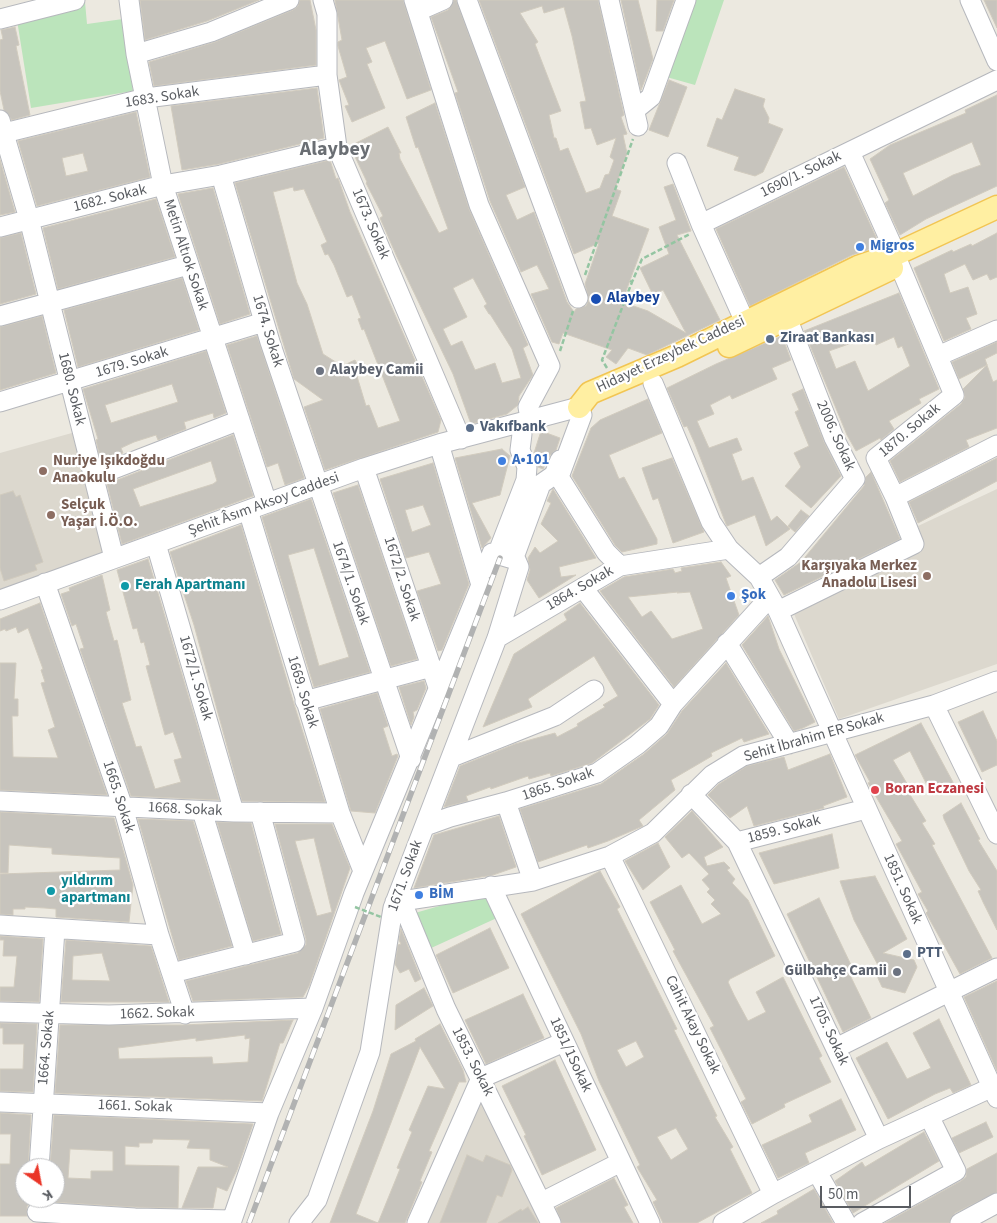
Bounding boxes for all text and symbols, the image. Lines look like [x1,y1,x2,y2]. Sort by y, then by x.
street label: 1683. Sokak [124,83,200,113]
district label: Alaybey [300,139,370,163]
street label: 1690/1. Sokak [758,148,844,202]
street label: 1682. Sokak [71,181,149,217]
street label: 1673. Sokak [347,186,393,262]
street label: Metin Altıok Sokak [159,197,211,313]
place label: Migros [870,238,914,256]
marker: Migros [854,241,866,253]
place label: Alaybey [607,290,660,308]
marker: Alaybey [589,292,603,306]
street label: 1674. Sokak [247,293,287,369]
street label: Hidayet Erzeybek Caddesi [594,313,748,397]
place label: Ziraat Bankası [780,330,874,348]
marker: Ziraat Bankası [764,333,776,345]
street label: 1679. Sokak [94,343,170,383]
street label: 1680. Sokak [53,350,89,428]
place label: Alaybey Camii [330,362,423,380]
marker: Alaybey Camii [314,365,326,377]
street label: 2006. Sokak [812,398,858,474]
street label: 1870. Sokak [876,400,944,462]
place label: Vakıfbank [480,419,546,437]
marker: Vakıfbank [464,422,476,434]
place label: A•101 [512,452,550,470]
place label: Nuriye Işıkdoğdu Anaokulu [53,453,165,488]
marker: A•101 [496,455,508,467]
marker: Nuriye Işıkdoğdu Anaokulu [37,465,49,477]
street label: Şehit Âsım Aksoy Caddesi [186,469,342,541]
place label: Selçuk Yaşar İ.Ö.O. [61,497,138,532]
marker: Selçuk Yaşar İ.Ö.O. [45,509,57,521]
street label: 1672/2. Sokak [379,535,423,623]
street label: 1674/1. Sokak [327,539,373,627]
place label: Karşıyaka Merkez Anadolu Lisesi [801,558,917,593]
street label: 1864. Sokak [543,562,617,616]
marker: Karşıyaka Merkez Anadolu Lisesi [921,570,933,582]
place label: Ferah Apartmanı [135,577,246,595]
marker: Ferah Apartmanı [119,580,131,592]
place label: Şok [741,587,766,605]
marker: Şok [725,590,737,602]
street label: 1672/1. Sokak [174,633,216,723]
street label: 1669. Sokak [282,654,322,730]
street label: Sehit İbrahim ER Sokak [742,709,886,767]
street label: 1665. Sokak [98,759,138,835]
street label: 1865. Sokak [520,764,596,806]
place label: Boran Eczanesi [885,781,984,799]
marker: Boran Eczanesi [869,784,881,796]
street label: 1668. Sokak [147,799,223,821]
street label: 1859. Sokak [745,812,823,848]
street label: 1671. Sokak [385,838,427,914]
street label: 1851. Sokak [879,851,925,927]
place label: yıldırım apartmanı [61,873,130,908]
marker: yıldırım apartmanı [45,885,57,897]
place label: BİM [429,886,454,904]
marker: BİM [413,889,425,901]
place label: PTT [917,945,942,963]
marker: PTT [901,948,913,960]
place label: Gülbahçe Camii [785,963,887,981]
marker: Gülbahçe Camii [891,966,903,978]
street label: Cahit Akay Sokak [660,973,724,1077]
street label: 1705. Sokak [804,993,852,1069]
street label: 1662. Sokak [119,1004,195,1024]
street label: 1664. Sokak [35,1010,59,1086]
street label: 1851/1Sokak [545,1015,595,1095]
street label: 1853. Sokak [447,1025,497,1099]
street label: 1661. Sokak [97,1097,173,1117]
north arrow [15,1158,65,1208]
scale bar [822,1176,913,1208]
text: K [39,1184,57,1205]
text: 50 m [828,1184,858,1205]

